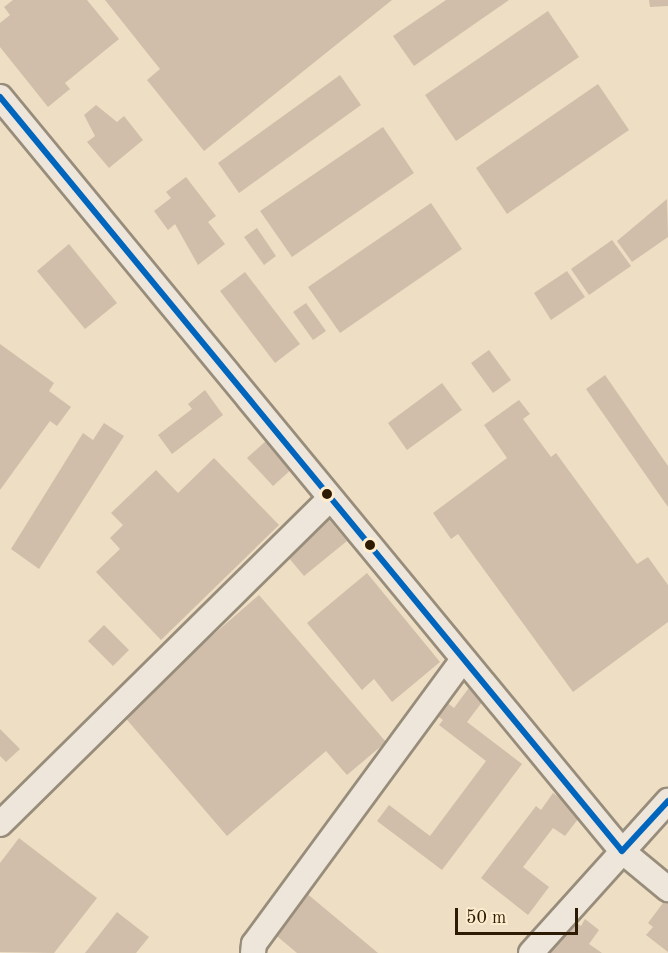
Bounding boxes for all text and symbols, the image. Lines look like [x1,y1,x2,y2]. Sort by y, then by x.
unlabelled marker [321,488,333,500]
unlabelled marker [364,539,376,551]
scale bar [458,896,581,934]
text: 50 m [466,909,506,927]

